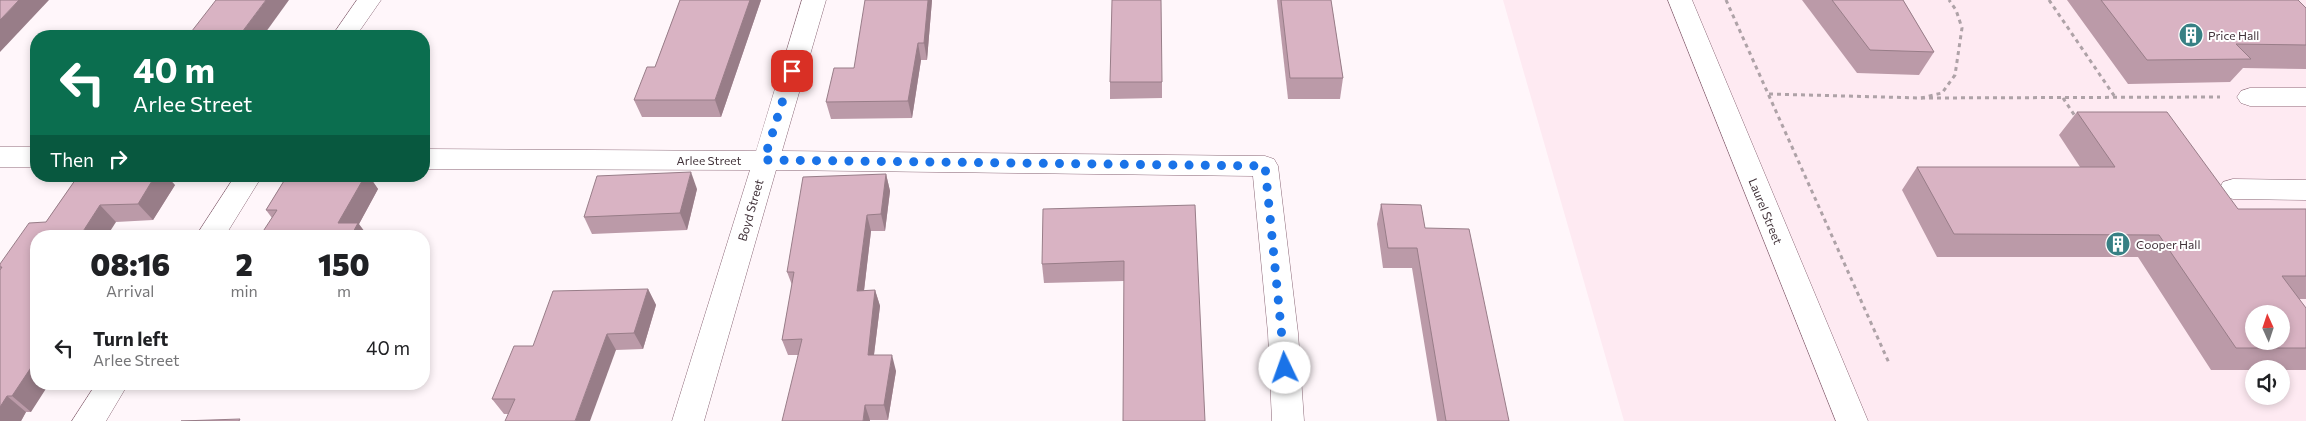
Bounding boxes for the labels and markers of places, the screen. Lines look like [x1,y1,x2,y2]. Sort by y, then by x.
building icon: Price Hall [2178,22,2204,48]
place label: Price Hall [2208,28,2259,42]
pin [771,50,813,92]
building icon: Cooper Hall [2105,231,2131,257]
place label: Cooper Hall [2136,237,2200,251]

